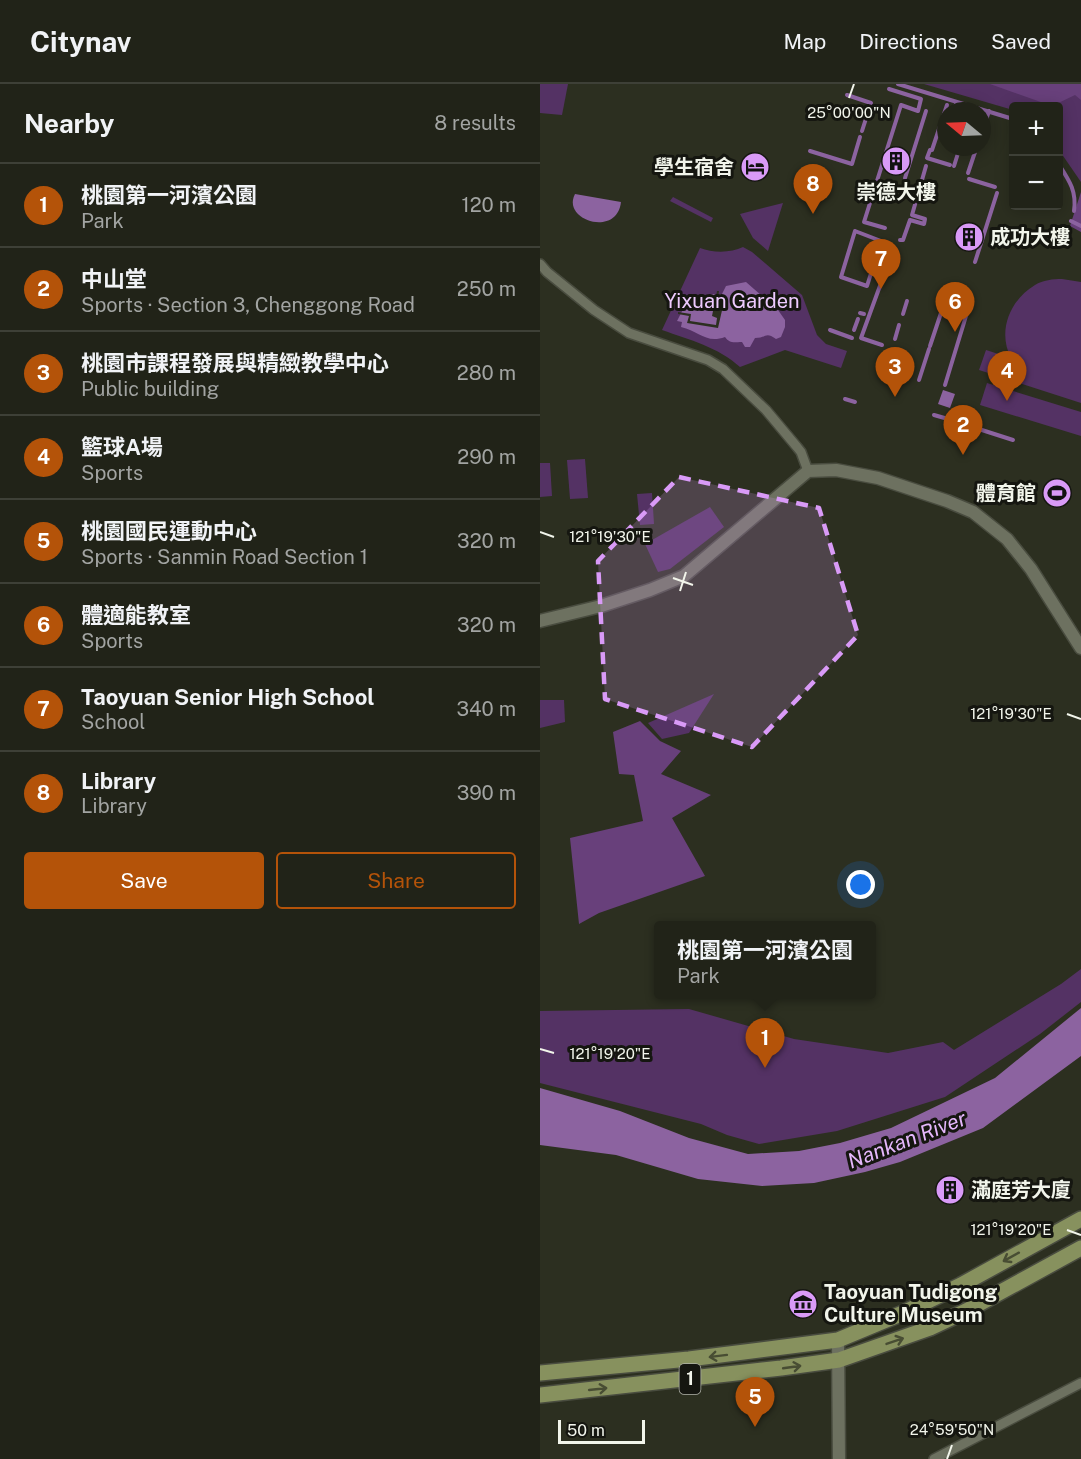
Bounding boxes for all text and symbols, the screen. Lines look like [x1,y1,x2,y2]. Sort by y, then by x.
text: Citynav [30,25,131,58]
text: Map [784,29,826,54]
text: Directions [859,29,958,54]
text: Saved [991,29,1051,54]
north arrow [937,102,991,156]
map controls [1009,102,1063,210]
button: + [1009,102,1063,156]
text: 25°00'00"N [807,104,891,121]
text: Nearby [24,108,114,139]
text: 8 results [434,111,516,135]
building icon: 崇德大樓 [880,145,912,177]
hotel icon: 學生宿舍 [739,151,771,183]
place label: 學生宿舍 [654,155,734,179]
button: − [1009,156,1063,210]
pin: 8 [794,164,832,214]
place label: 崇德大樓 [856,180,936,204]
text: 桃園第一河濱公園 [81,182,257,208]
text: 1 [39,193,48,217]
text: 120 m [462,193,516,217]
text: Park [81,209,124,233]
building icon: 成功大樓 [953,221,985,253]
place label: 成功大樓 [990,225,1070,249]
pin: 7 [862,240,900,289]
text: 中山堂 [81,266,147,292]
text: 2 [37,277,50,301]
text: 250 m [457,277,516,301]
pin: 6 [936,282,974,332]
park label: Yixuan Garden [664,289,800,313]
text: Sports · Section 3, Chenggong Road [81,293,415,317]
pin: 3 [876,348,914,397]
text: 桃園市課程發展與精緻教學中心 [81,350,389,376]
pin: 4 [988,352,1026,401]
text: 3 [37,361,50,385]
text: 280 m [457,361,516,385]
text: Public building [81,377,219,401]
pin: 2 [944,406,982,455]
text: 籃球A場 [81,434,163,460]
text: 4 [37,445,50,469]
text: 290 m [457,445,516,469]
text: Sports [81,461,143,485]
sports icon: 體育館 [1041,477,1073,509]
place label: 體育館 [976,481,1036,505]
text: 桃園國民運動中心 [81,518,257,544]
text: 121°19'30"E [569,528,651,545]
text: 5 [37,529,50,553]
text: 320 m [457,529,516,553]
text: Sports · Sanmin Road Section 1 [81,545,368,569]
text: 體適能教室 [81,602,191,628]
text: 6 [37,613,50,637]
text: 320 m [457,613,516,637]
text: Sports [81,629,143,653]
text: Taoyuan Senior High School [81,684,375,710]
text: 7 [37,697,50,721]
text: 340 m [456,697,516,721]
text: 121°19'30"E [970,705,1052,722]
text: School [81,710,145,734]
text: Library [81,768,156,794]
text: 8 [37,781,50,805]
text: 390 m [457,781,516,805]
text: Library [81,794,147,818]
button: Save [24,852,264,909]
button: Share [276,852,516,909]
your location [846,870,875,899]
popup [654,921,876,999]
text: 桃園第一河濱公園 [677,937,853,963]
text: Park [677,964,720,988]
pin: 1 [746,1018,784,1068]
text: 121°19'20"E [569,1045,651,1062]
water label: Nankan River [844,1105,971,1174]
building icon: 滿庭芳大廈 [934,1174,966,1206]
place label: 滿庭芳大廈 [971,1178,1071,1202]
text: 121°19'20"E [970,1221,1052,1238]
one-way arrow [1003,1251,1020,1263]
place label: Taoyuan Tudigong Culture Museum [824,1280,998,1327]
museum icon: Taoyuan Tudigong Culture Museum [787,1288,819,1320]
one-way arrow [885,1335,903,1346]
one-way arrow [708,1350,728,1361]
one-way arrow [782,1361,801,1372]
road number: 1 [680,1364,700,1394]
pin: 5 [736,1378,774,1427]
one-way arrow [588,1383,608,1394]
scale bar [558,1417,645,1444]
text: 50 m [567,1421,605,1440]
text: 24°59'50"N [910,1421,994,1438]

